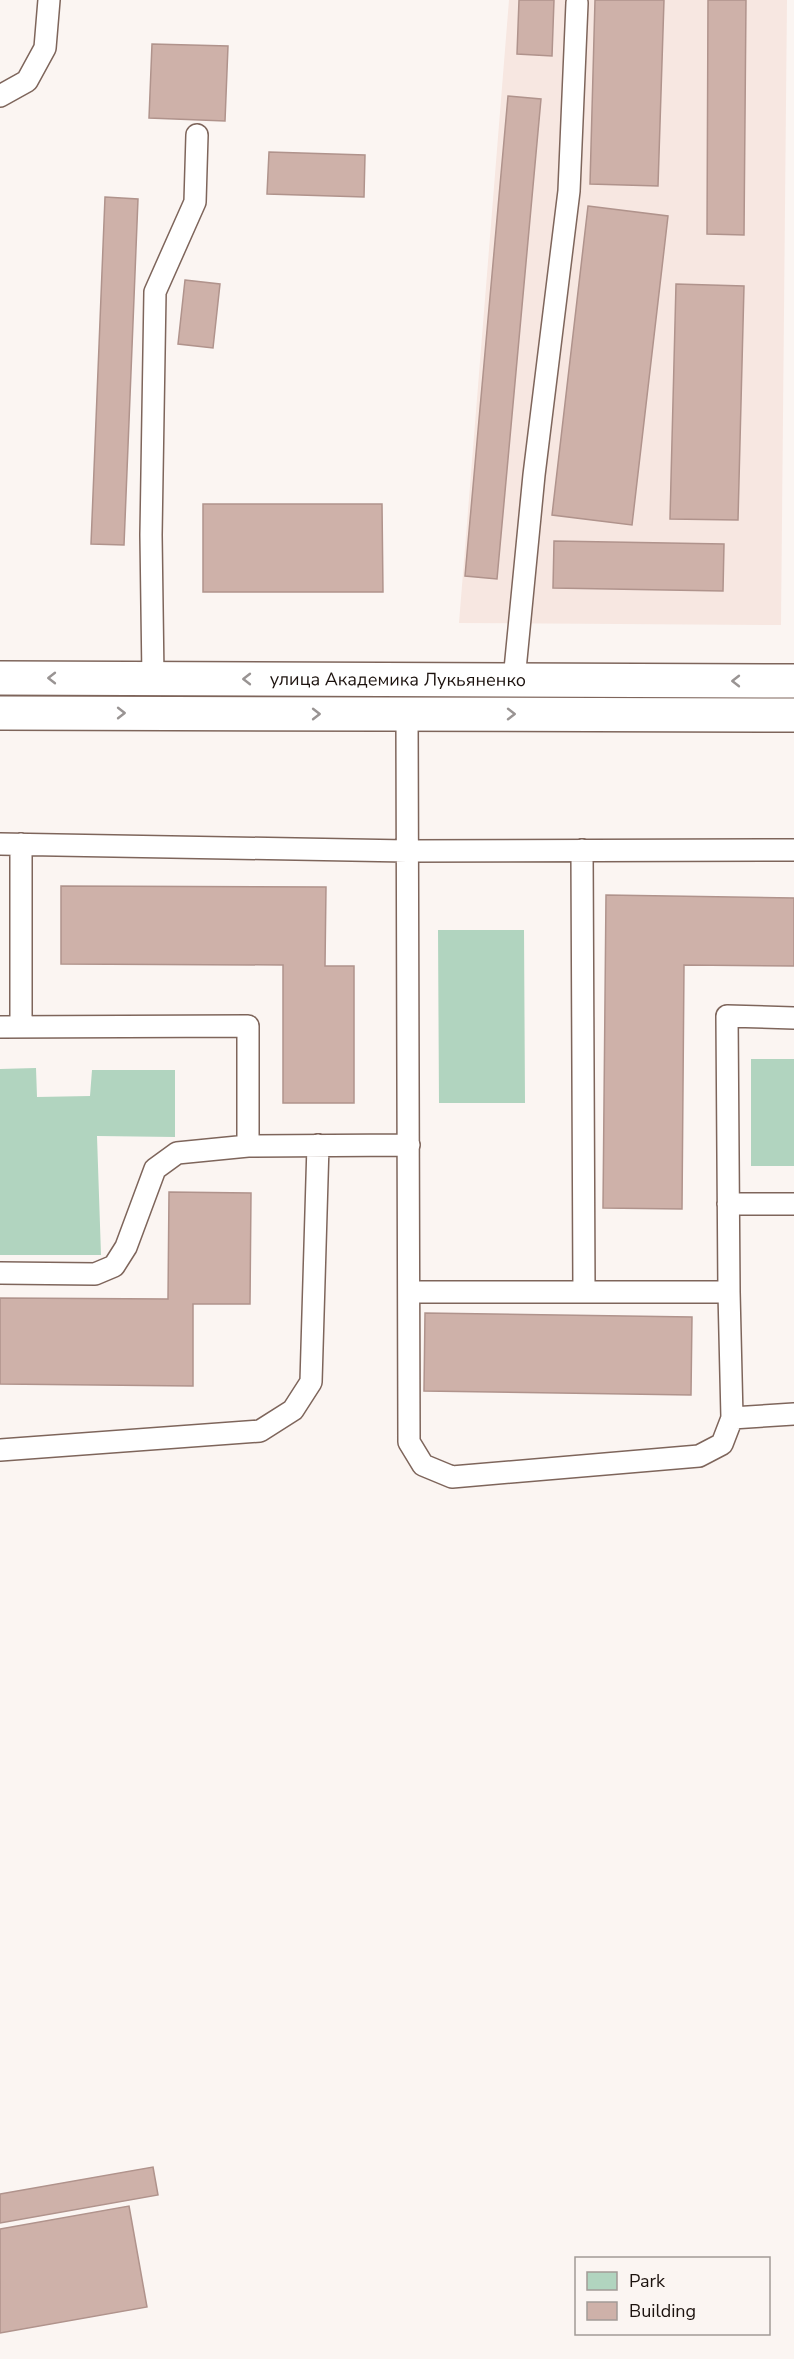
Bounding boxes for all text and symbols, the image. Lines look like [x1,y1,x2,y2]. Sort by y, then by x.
street label: улица Академика Лукьяненко [270,667,526,692]
one-way arrow [47,672,56,684]
one-way arrow [242,673,251,685]
one-way arrow [731,675,740,687]
one-way arrow [117,707,126,719]
one-way arrow [312,708,321,720]
one-way arrow [507,708,516,720]
legend [575,2257,770,2335]
text: Park [629,2269,666,2293]
text: Building [629,2299,696,2323]

